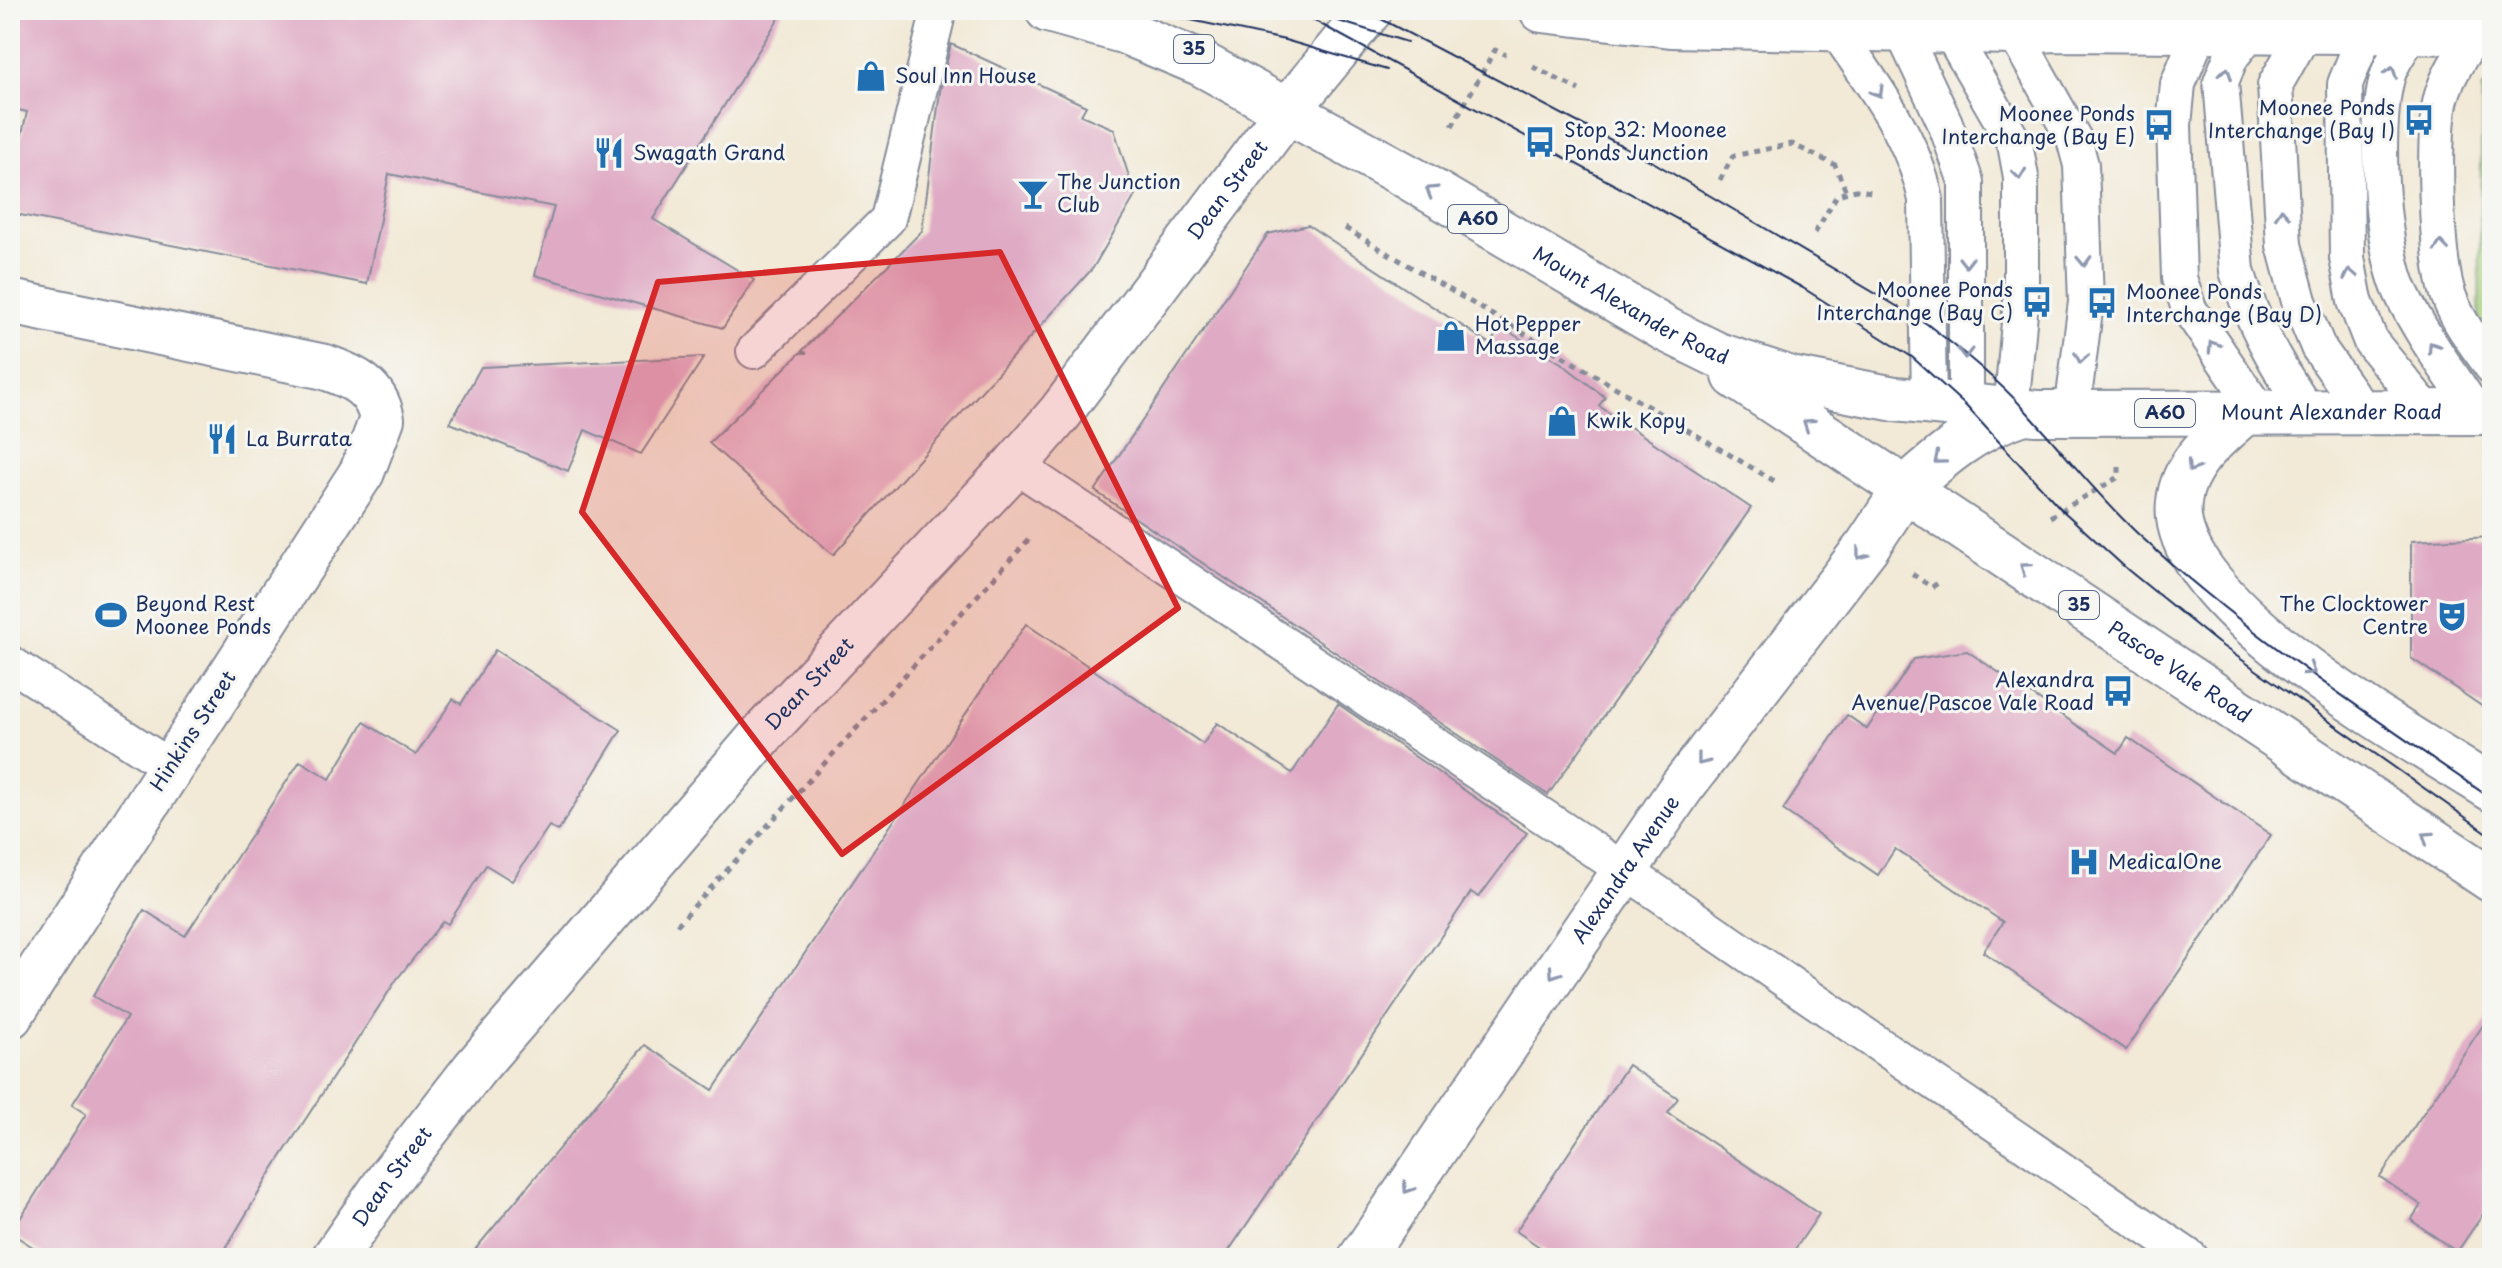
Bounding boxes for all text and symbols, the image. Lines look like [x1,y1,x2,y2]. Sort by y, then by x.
road number: 35 [1174,35,1214,63]
shop icon: Soul Inn House [854,59,888,93]
place label: Soul Inn House [895,60,1037,90]
one-way arrow [2216,66,2232,80]
one-way arrow [2382,66,2398,80]
one-way arrow [1868,83,1884,98]
place label: Moonee Ponds Interchange (Bay I) [2208,92,2395,145]
place label: Moonee Ponds Interchange (Bay E) [1942,98,2135,151]
bus stop icon: Moonee Ponds Interchange (Bay I) [2402,103,2436,137]
bus stop icon: Moonee Ponds Interchange (Bay E) [2142,108,2176,142]
place label: Stop 32: Moonee Ponds Junction [1564,114,1727,167]
bus stop icon: Stop 32: Moonee Ponds Junction [1523,125,1557,159]
street label: Dean Street [1179,133,1275,246]
restaurant icon: Swagath Grand [592,136,626,170]
place label: Swagath Grand [633,137,785,167]
place label: The Junction Club [1057,166,1181,219]
one-way arrow [2011,168,2028,181]
bar icon: The Junction Club [1016,177,1050,211]
one-way arrow [1425,185,1440,201]
road number: A60 [1448,205,1508,233]
one-way arrow [2274,207,2291,220]
street label: Mount Alexander Road [1528,238,1733,372]
one-way arrow [2432,239,2449,252]
one-way arrow [2076,255,2093,268]
one-way arrow [1957,256,1974,269]
one-way arrow [2342,268,2359,281]
place label: Moonee Ponds Interchange (Bay C) [1817,274,2013,327]
place label: Moonee Ponds Interchange (Bay D) [2126,276,2322,329]
bus stop icon: Moonee Ponds Interchange (Bay C) [2020,285,2054,319]
bus stop icon: Moonee Ponds Interchange (Bay D) [2085,286,2119,320]
place label: Hot Pepper Massage [1475,308,1581,361]
shop icon: Hot Pepper Massage [1434,319,1468,353]
one-way arrow [2207,340,2222,355]
one-way arrow [2428,341,2443,356]
one-way arrow [1956,347,1974,360]
one-way arrow [2073,351,2090,365]
street label: Mount Alexander Road [2221,396,2442,427]
road number: A60 [2135,399,2195,427]
shop icon: Kwik Kopy [1545,404,1579,438]
place label: Kwik Kopy [1586,405,1686,435]
one-way arrow [1803,419,1817,434]
restaurant icon: La Burrata [205,422,239,456]
place label: La Burrata [246,423,352,453]
one-way arrow [1933,450,1948,464]
one-way arrow [2187,458,2202,473]
one-way arrow [1857,545,1871,560]
one-way arrow [2020,563,2034,578]
place label: Beyond Rest Moonee Ponds [135,588,271,641]
place label: The Clocktower Centre [2279,588,2429,641]
road number: 35 [2059,591,2099,619]
sports icon: Beyond Rest Moonee Ponds [94,598,128,632]
theatre icon: The Clocktower Centre [2435,599,2469,633]
street label: Pascoe Vale Road [2103,613,2257,730]
street label: Dean Street [757,630,860,737]
one-way arrow [2301,660,2315,675]
street label: Hinkins Street [142,664,243,797]
place label: Alexandra Avenue/Pascoe Vale Road [1852,664,2094,717]
bus stop icon: Alexandra Avenue/Pascoe Vale Road [2101,674,2135,708]
one-way arrow [1698,751,1712,766]
street label: Alexandra Avenue [1564,789,1686,949]
one-way arrow [2421,832,2436,847]
hospital icon: MedicalOne [2067,845,2101,879]
place label: MedicalOne [2108,846,2222,876]
one-way arrow [1549,965,1564,979]
street label: Dean Street [344,1119,439,1232]
one-way arrow [1403,1180,1418,1194]

